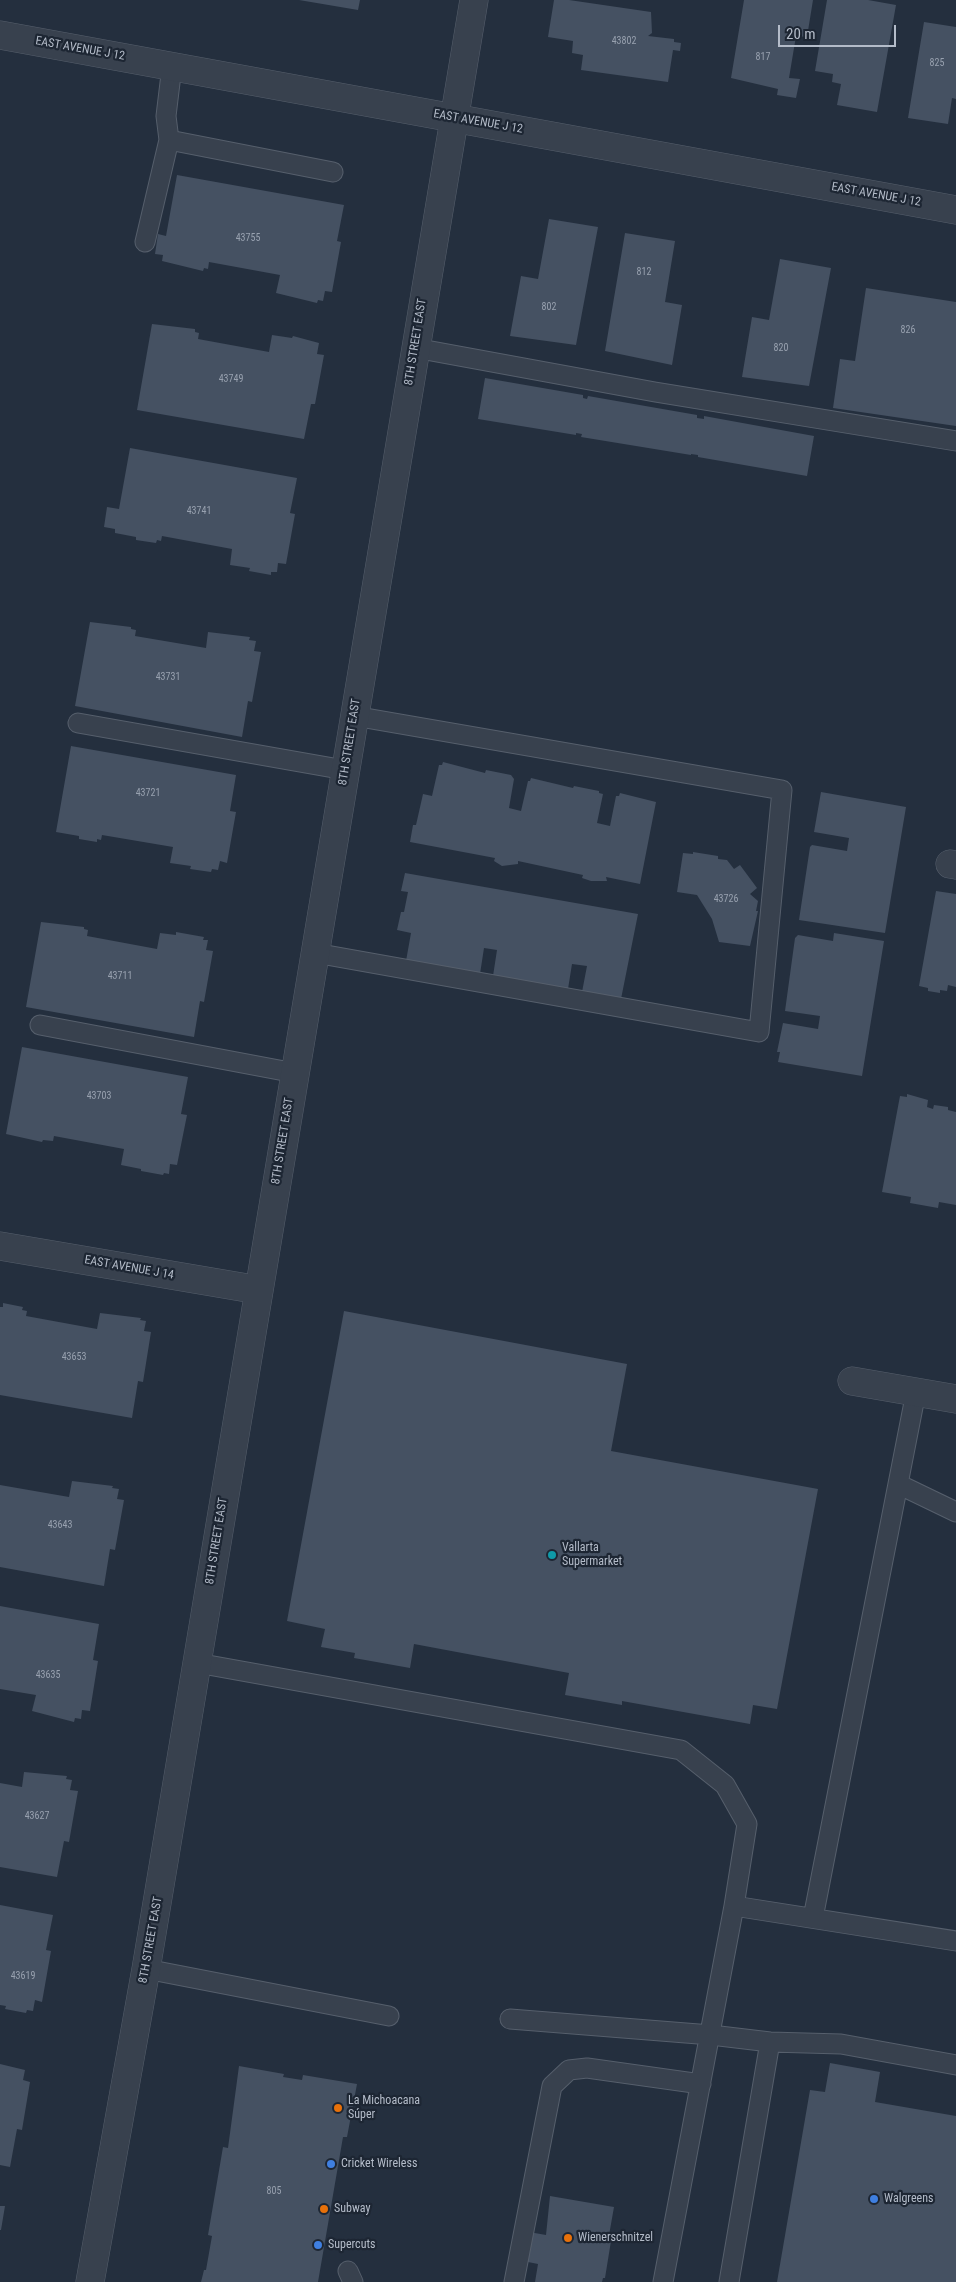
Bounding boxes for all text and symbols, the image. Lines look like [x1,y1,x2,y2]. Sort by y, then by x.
scale bar [781,15,898,47]
text: 20 m [786,25,816,43]
street label: EAST AVENUE J 12 [34,34,126,64]
house number: 43802 [612,35,636,47]
house number: 817 [756,51,770,63]
house number: 825 [930,57,944,69]
street label: EAST AVENUE J 12 [432,107,524,137]
street label: EAST AVENUE J 12 [830,180,922,210]
house number: 43755 [236,232,260,244]
house number: 812 [637,266,651,278]
street label: 8TH STREET EAST [402,298,430,386]
house number: 802 [542,301,556,313]
house number: 826 [901,324,915,336]
house number: 820 [774,342,788,354]
house number: 43749 [219,373,243,385]
house number: 43741 [187,505,211,517]
house number: 43731 [156,671,180,683]
street label: 8TH STREET EAST [336,698,364,786]
house number: 43721 [136,787,160,799]
house number: 43726 [714,893,738,905]
house number: 43711 [108,970,132,982]
house number: 43703 [87,1090,111,1102]
street label: 8TH STREET EAST [269,1097,297,1185]
street label: EAST AVENUE J 14 [83,1253,175,1283]
house number: 43653 [62,1351,86,1363]
street label: 8TH STREET EAST [203,1497,231,1585]
house number: 43643 [48,1519,72,1531]
place label: Vallarta Supermarket [562,1541,622,1569]
marker: Vallarta Supermarket [546,1549,558,1561]
house number: 43635 [36,1669,60,1681]
house number: 43627 [25,1810,49,1822]
street label: 8TH STREET EAST [136,1896,166,1984]
house number: 43619 [11,1970,35,1982]
place label: La Michoacana Súper [348,2094,420,2122]
marker: La Michoacana Súper [332,2102,344,2114]
place label: Cricket Wireless [341,2157,417,2171]
marker: Cricket Wireless [325,2158,337,2170]
house number: 805 [267,2185,281,2197]
place label: Walgreens [884,2192,933,2206]
marker: Walgreens [868,2193,880,2205]
place label: Subway [334,2202,370,2216]
marker: Subway [318,2203,330,2215]
place label: Wienerschnitzel [578,2231,653,2245]
marker: Wienerschnitzel [562,2232,574,2244]
place label: Supercuts [328,2238,375,2252]
marker: Supercuts [312,2239,324,2251]

